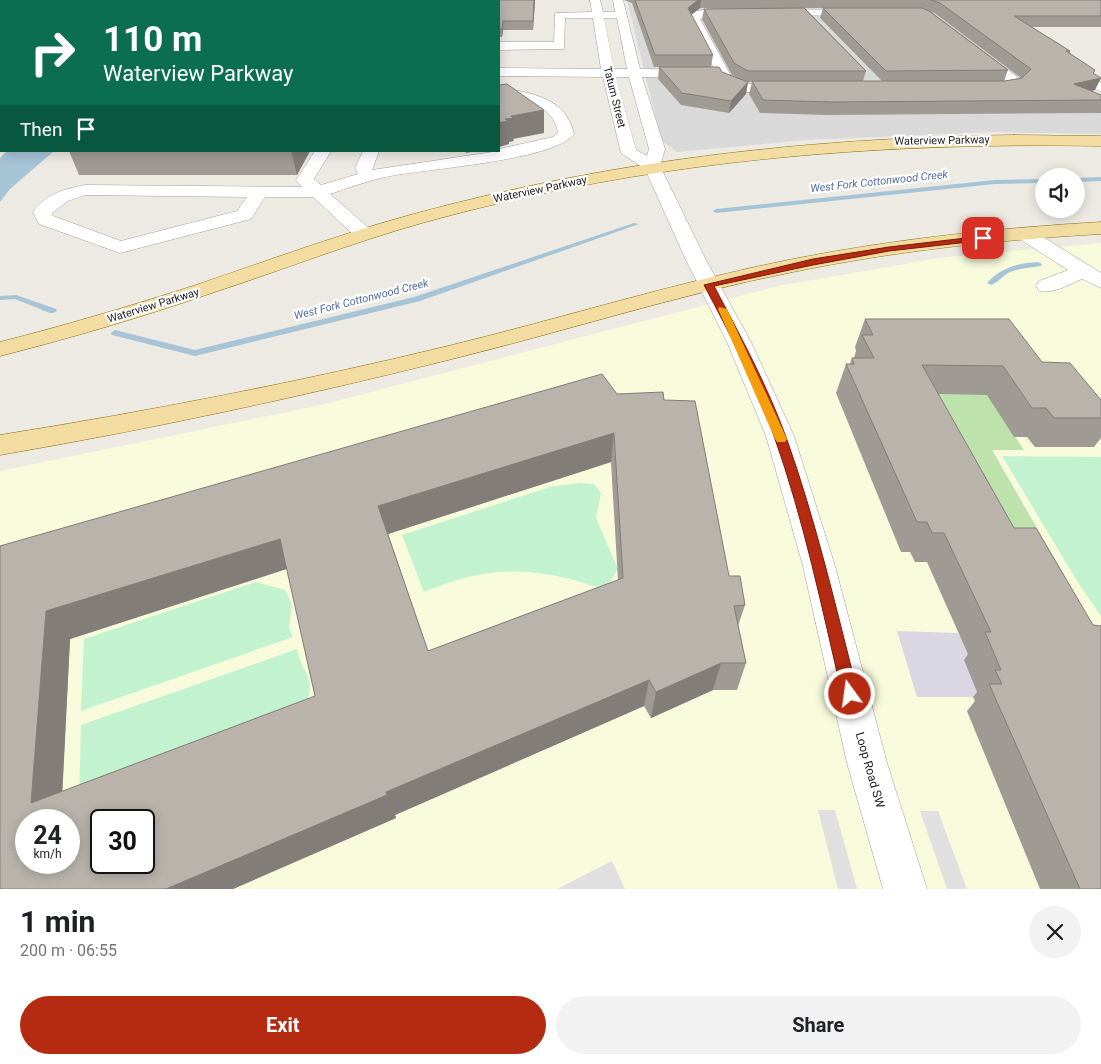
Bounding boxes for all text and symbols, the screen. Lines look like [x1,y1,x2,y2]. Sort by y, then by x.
text: 110 m [103,19,202,60]
icon: right [20,20,85,85]
text: Waterview Parkway [103,61,293,86]
street label: Tatum Street [601,65,629,130]
icon: arrive [72,115,100,143]
text: Then [20,118,62,141]
street label: Waterview Parkway [894,133,991,148]
water label: West Fork Cottonwood Creek [810,168,949,195]
map controls [1035,168,1085,218]
button: sound [1035,168,1085,218]
street label: Waterview Parkway [492,173,589,206]
pin [962,217,1004,259]
icon: arrive [969,224,997,252]
water label: West Fork Cottonwood Creek [292,276,430,323]
street label: Waterview Parkway [106,285,201,326]
position arrow [823,667,875,719]
street label: Loop Road SW [852,731,888,810]
speed limit sign: 30 [90,809,155,874]
text: 24 [33,821,62,850]
text: km/h [33,847,62,861]
text: 1 min [20,904,95,939]
button: close [1029,906,1081,958]
text: 200 m · 06:55 [20,941,117,960]
button: Exit [20,996,546,1054]
button: Share [556,996,1081,1054]

